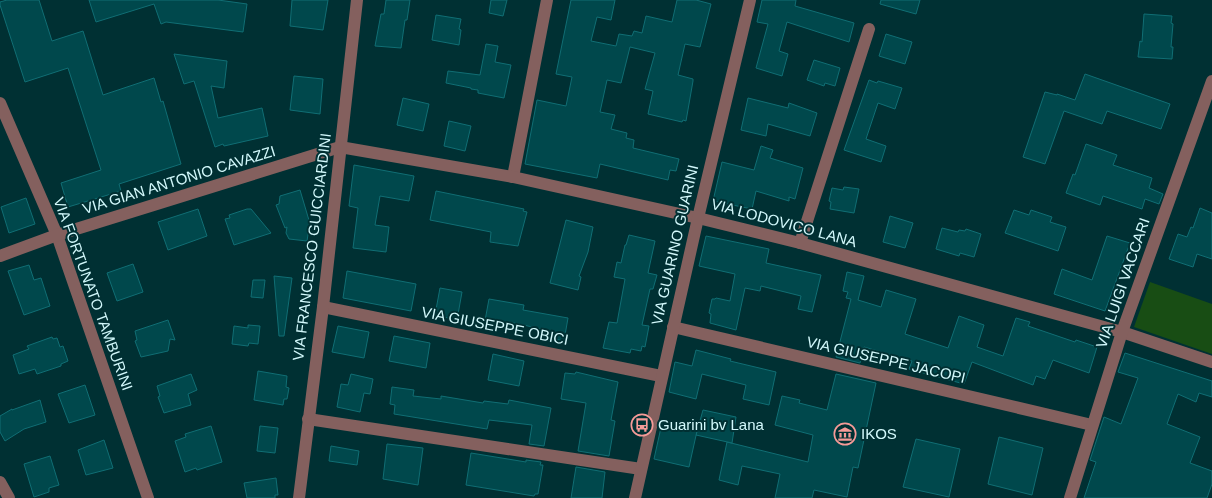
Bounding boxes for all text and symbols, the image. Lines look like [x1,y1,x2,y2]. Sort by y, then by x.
street label: VIA FRANCESCO GUICCIARDINI [289,132,334,362]
street label: VIA GIAN ANTONIO CAVAZZI [80,142,277,217]
street label: VIA GUARINO GUARINI [648,163,701,327]
street label: VIA FORTUNATO TAMBURINI [51,195,136,393]
street label: VIA LODOVICO LANA [709,195,859,250]
street label: VIA LUIGI VACCARI [1092,216,1153,350]
street label: VIA GIUSEPPE OBICI [420,303,570,348]
street label: VIA GIUSEPPE JACOPI [805,333,967,386]
bus stop icon: Guarini bv Lana [630,413,654,437]
place label: Guarini bv Lana [658,416,765,433]
museum icon: IKOS [833,422,857,446]
place label: IKOS [861,425,897,442]

